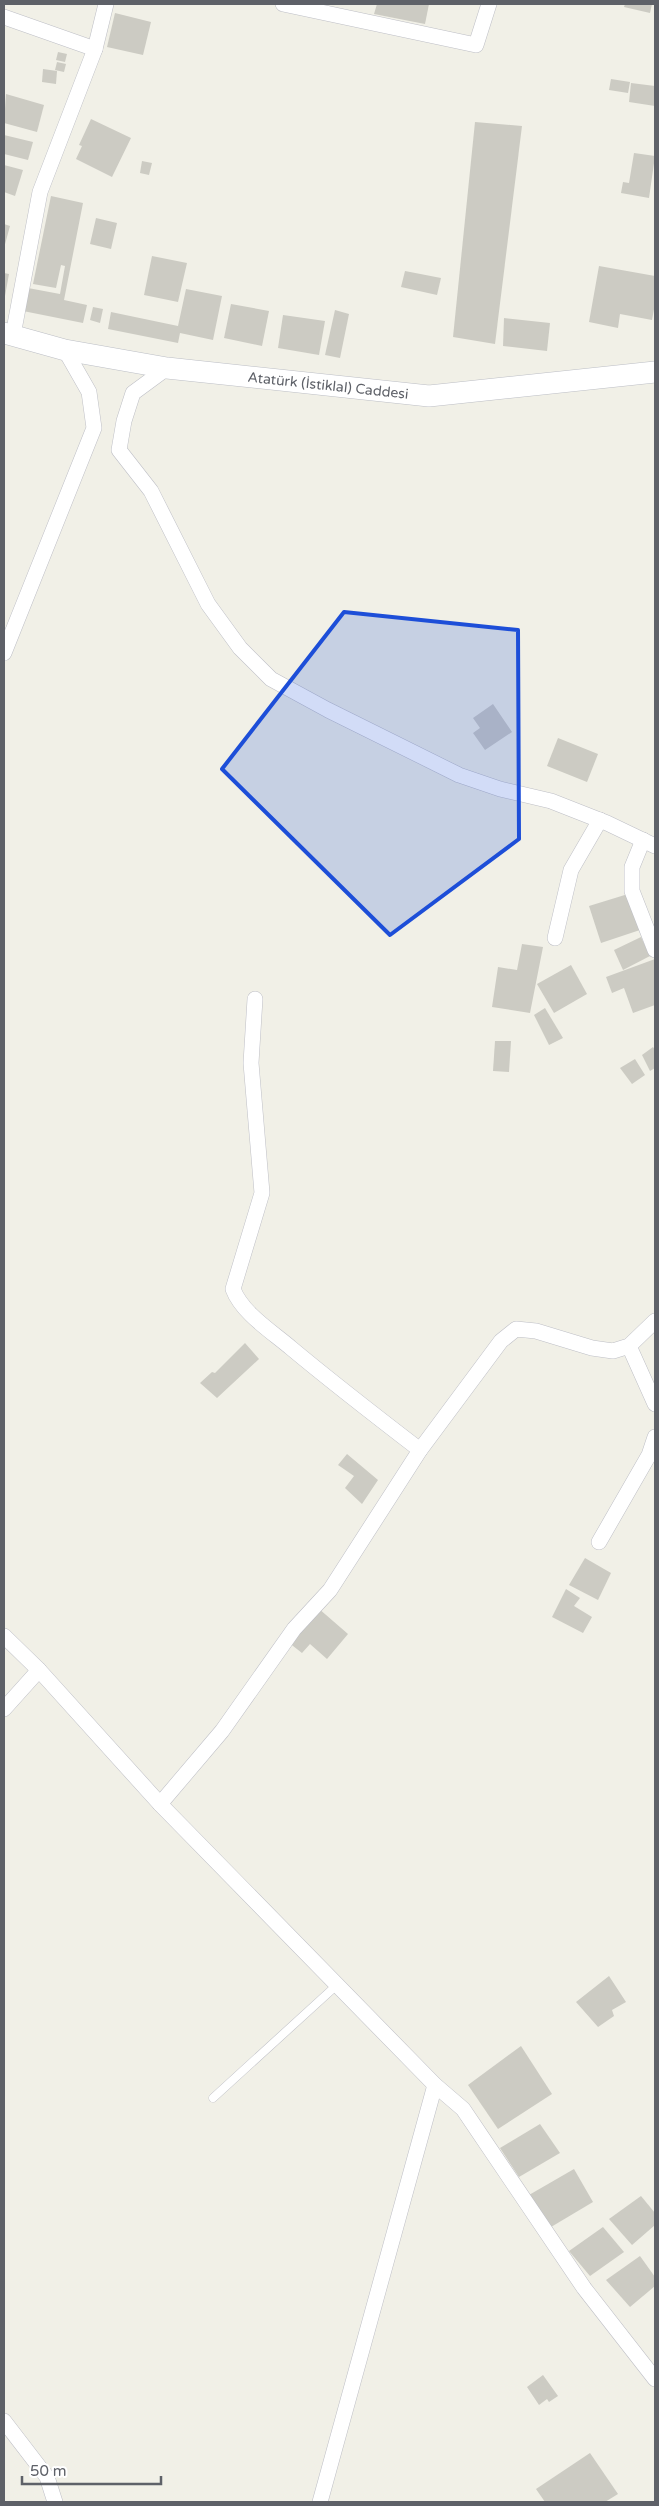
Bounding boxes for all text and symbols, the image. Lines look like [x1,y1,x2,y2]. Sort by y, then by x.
street label: Atatürk (İstiklal) Caddesi [247,368,409,402]
scale bar [22,2454,161,2486]
text: 50 m [30,2462,67,2480]

